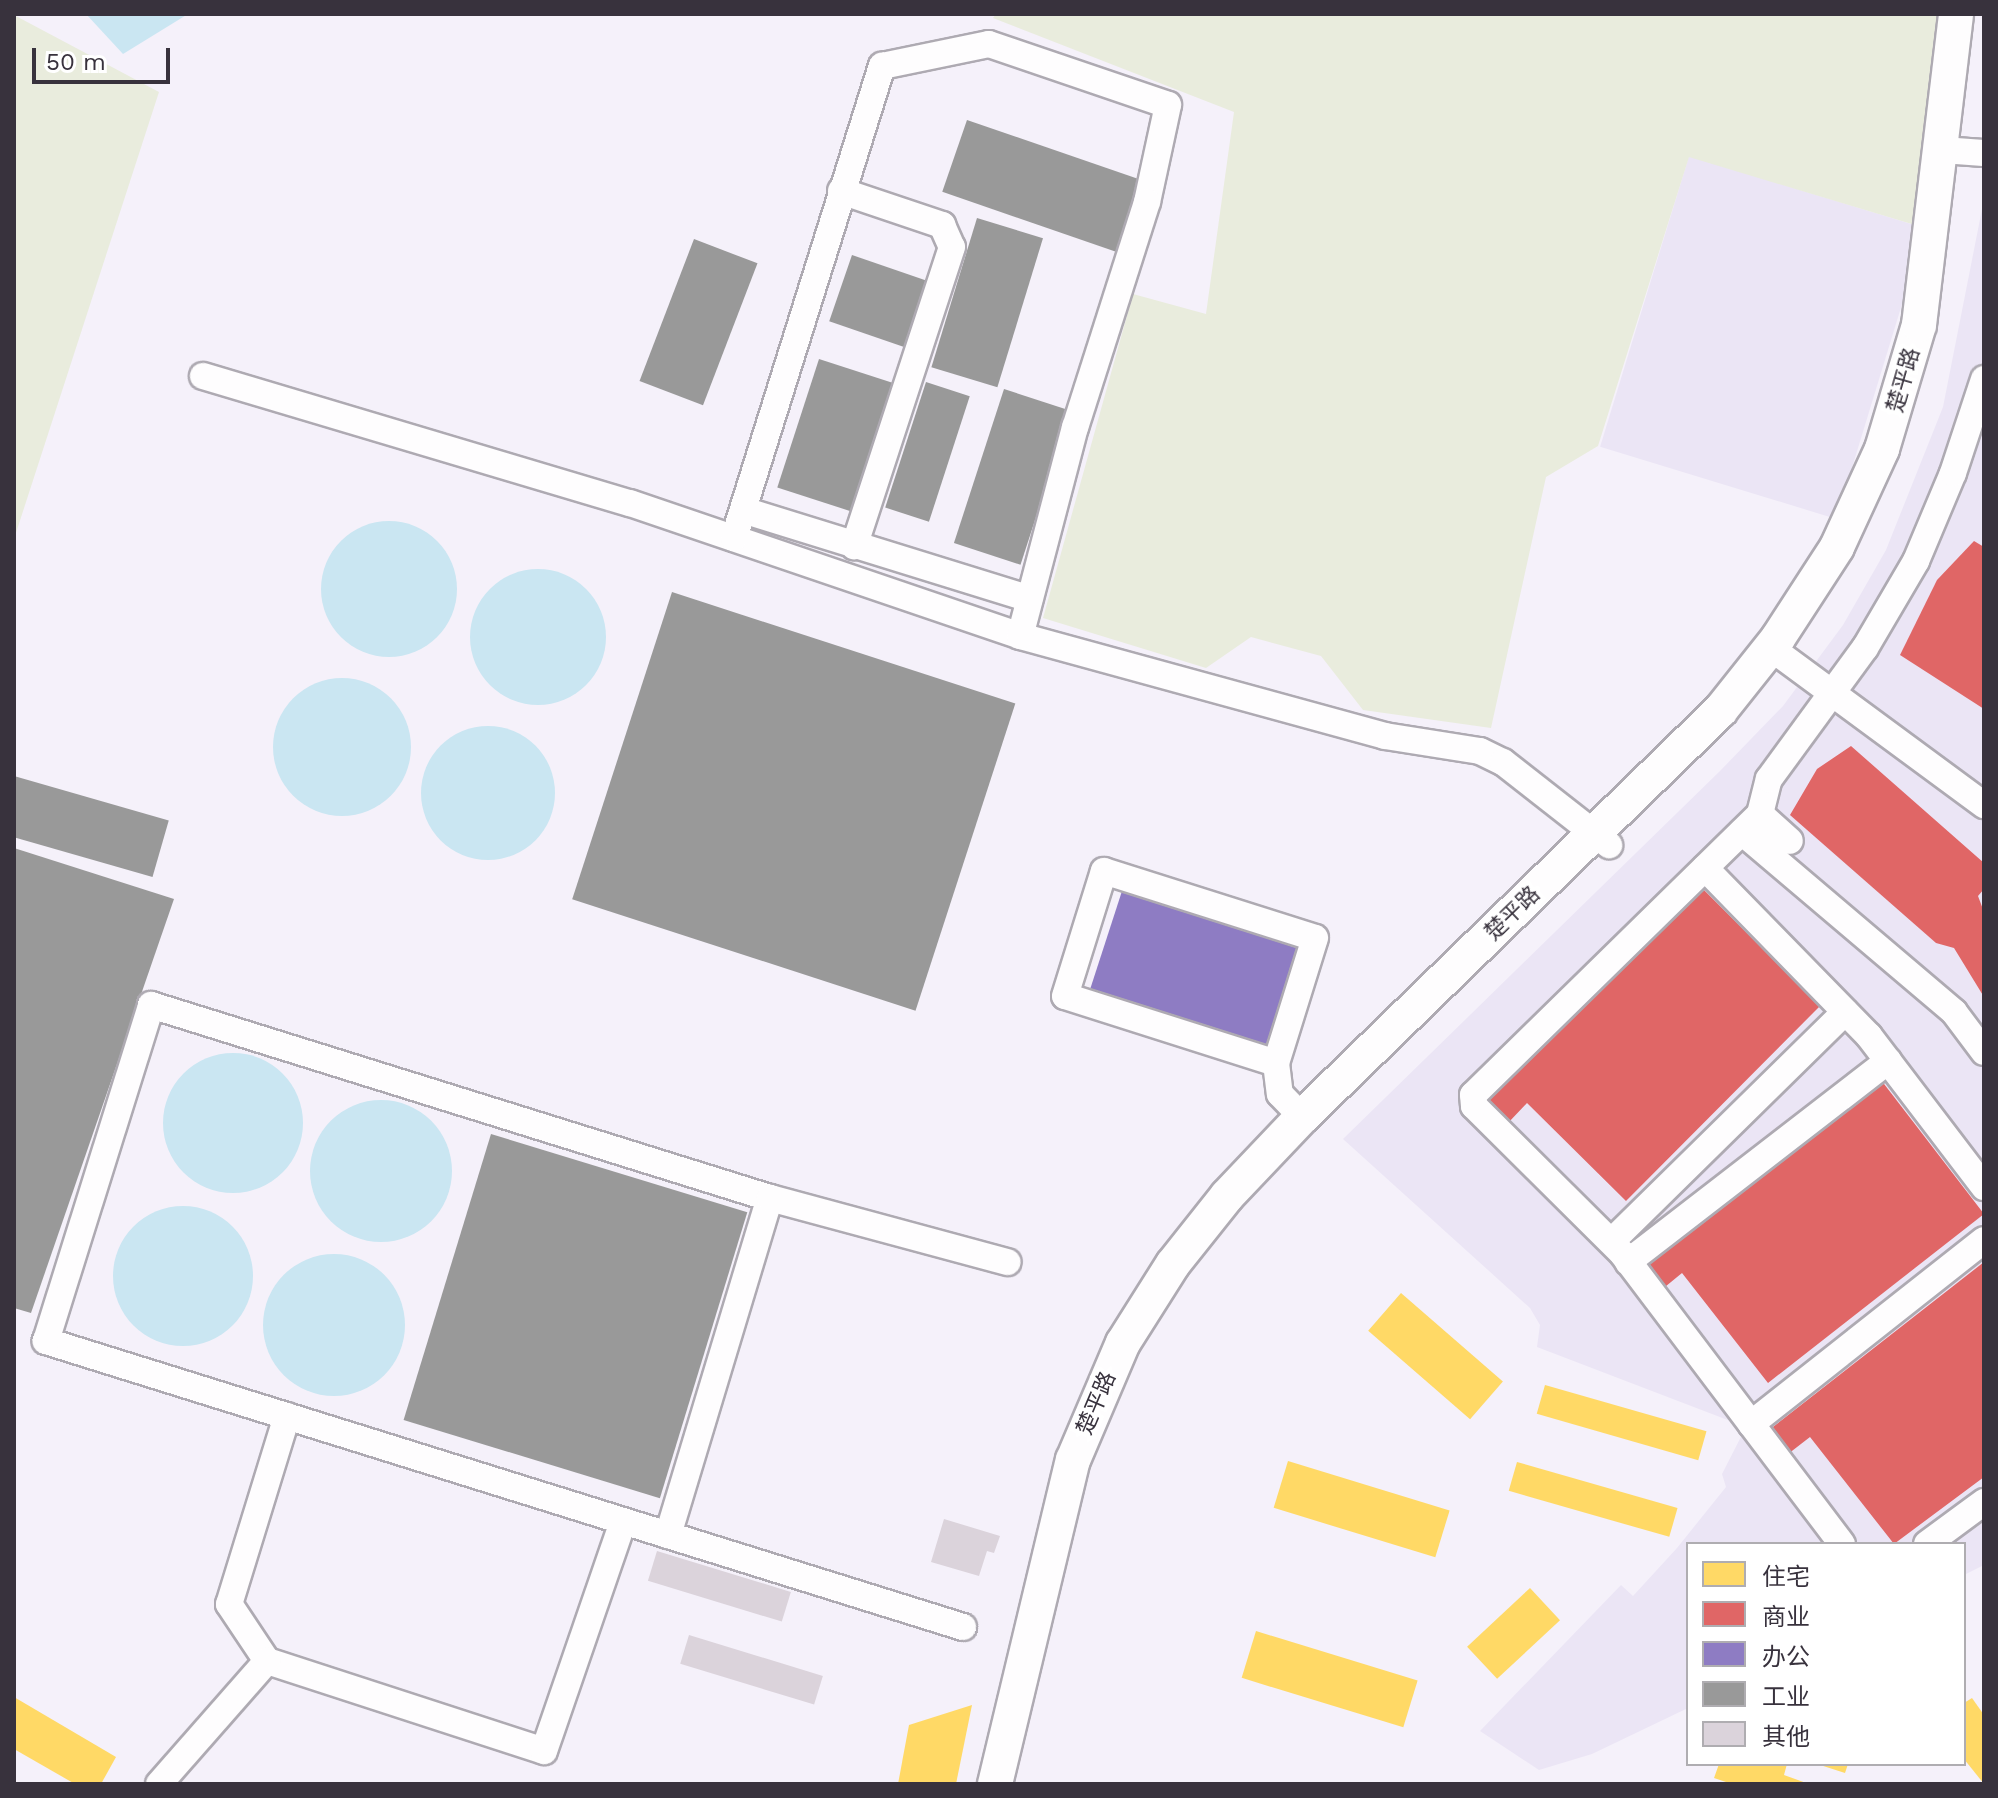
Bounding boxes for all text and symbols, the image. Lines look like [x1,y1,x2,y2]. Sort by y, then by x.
scale bar [36,32,174,82]
text: 50 m [46,48,106,76]
street label: 楚平路 [1881,345,1925,415]
street label: 楚平路 [1479,881,1545,945]
street label: 楚平路 [1071,1367,1121,1439]
legend [1686,1542,1966,1766]
text: 住宅 [1762,1563,1810,1591]
text: 商业 [1762,1603,1810,1631]
text: 办公 [1762,1643,1810,1671]
text: 工业 [1762,1683,1810,1711]
text: 其他 [1762,1723,1810,1751]

